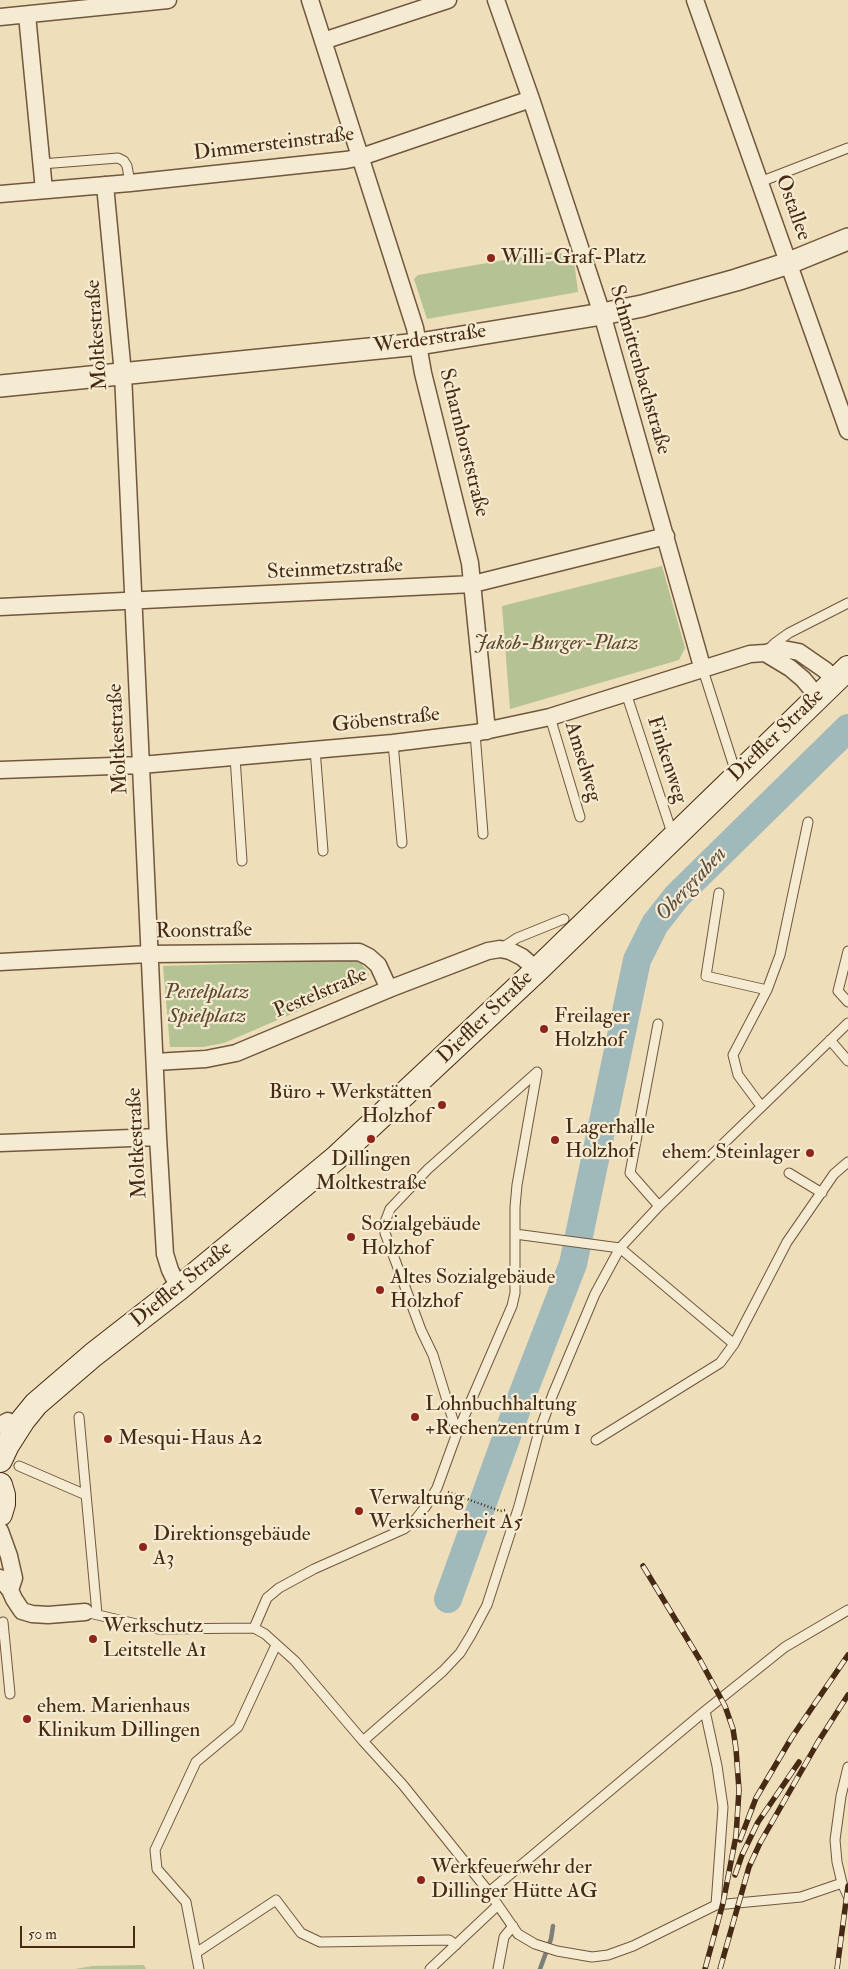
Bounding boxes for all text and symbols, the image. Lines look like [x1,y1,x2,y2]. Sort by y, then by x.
street label: Dimmersteinstraße [192,123,356,167]
street label: Ostallee [769,172,815,244]
place label: Willi-Graf-Platz [501,245,646,271]
marker: Willi-Graf-Platz [485,252,497,264]
street label: Moltkestraße [82,279,114,391]
street label: Schmittenbachstraße [603,282,675,458]
street label: Werderstraße [372,320,488,360]
street label: Scharnhorststraße [432,366,494,520]
street label: Steinmetzstraße [266,554,404,586]
park label: Jakob-Burger-Platz [474,631,638,657]
street label: Moltkestraße [104,683,134,795]
street label: Dieffler Straße [724,684,830,788]
street label: Göbenstraße [331,703,441,739]
street label: Finkenweg [640,713,692,807]
street label: Amselweg [558,719,606,805]
water label: Obergraben [651,842,733,928]
street label: Roonstraße [156,919,252,945]
street label: Pestelstraße [270,963,372,1025]
street label: Dieffler Straße [433,966,539,1070]
park label: Pestelplatz Spielplatz [165,980,249,1030]
place label: Freilager Holzhof [554,1004,630,1054]
marker: Freilager Holzhof [538,1023,550,1035]
place label: Büro + Werkstätten Holzhof [269,1080,432,1130]
street label: Moltkestraße [123,1087,153,1199]
marker: Büro + Werkstätten Holzhof [436,1099,448,1111]
place label: Lagerhalle Holzhof [565,1115,655,1165]
marker: Dillingen Moltkestraße [365,1133,377,1145]
marker: Lagerhalle Holzhof [549,1134,561,1146]
place label: ehem. Steinlager [662,1140,800,1166]
place label: Dillingen Moltkestraße [315,1147,427,1197]
marker: ehem. Steinlager [804,1147,816,1159]
place label: Sozialgebäude Holzhof [361,1212,481,1262]
marker: Sozialgebäude Holzhof [345,1231,357,1243]
street label: Dieffler Straße [126,1236,238,1334]
place label: Altes Sozialgebäude Holzhof [390,1265,555,1315]
marker: Altes Sozialgebäude Holzhof [374,1284,386,1296]
place label: Lohnbuchhaltung +Rechenzentrum 1 [425,1392,581,1442]
marker: Lohnbuchhaltung +Rechenzentrum 1 [409,1411,421,1423]
place label: Mesqui-Haus A2 [118,1426,263,1452]
marker: Mesqui-Haus A2 [102,1433,114,1445]
place label: Verwaltung Werksicherheit A5 [369,1486,523,1536]
marker: Verwaltung Werksicherheit A5 [353,1505,365,1517]
place label: Direktionsgebäude A3 [153,1522,311,1572]
marker: Direktionsgebäude A3 [137,1541,149,1553]
place label: Werkschutz Leitstelle A1 [103,1614,207,1664]
marker: Werkschutz Leitstelle A1 [87,1633,99,1645]
place label: ehem. Marienhaus Klinikum Dillingen [37,1694,200,1744]
marker: ehem. Marienhaus Klinikum Dillingen [21,1713,33,1725]
place label: Werkfeuerwehr der Dillinger Hütte AG [431,1855,598,1905]
marker: Werkfeuerwehr der Dillinger Hütte AG [415,1874,427,1886]
scale bar [22,1916,138,1948]
text: 50 m [28,1925,57,1944]

